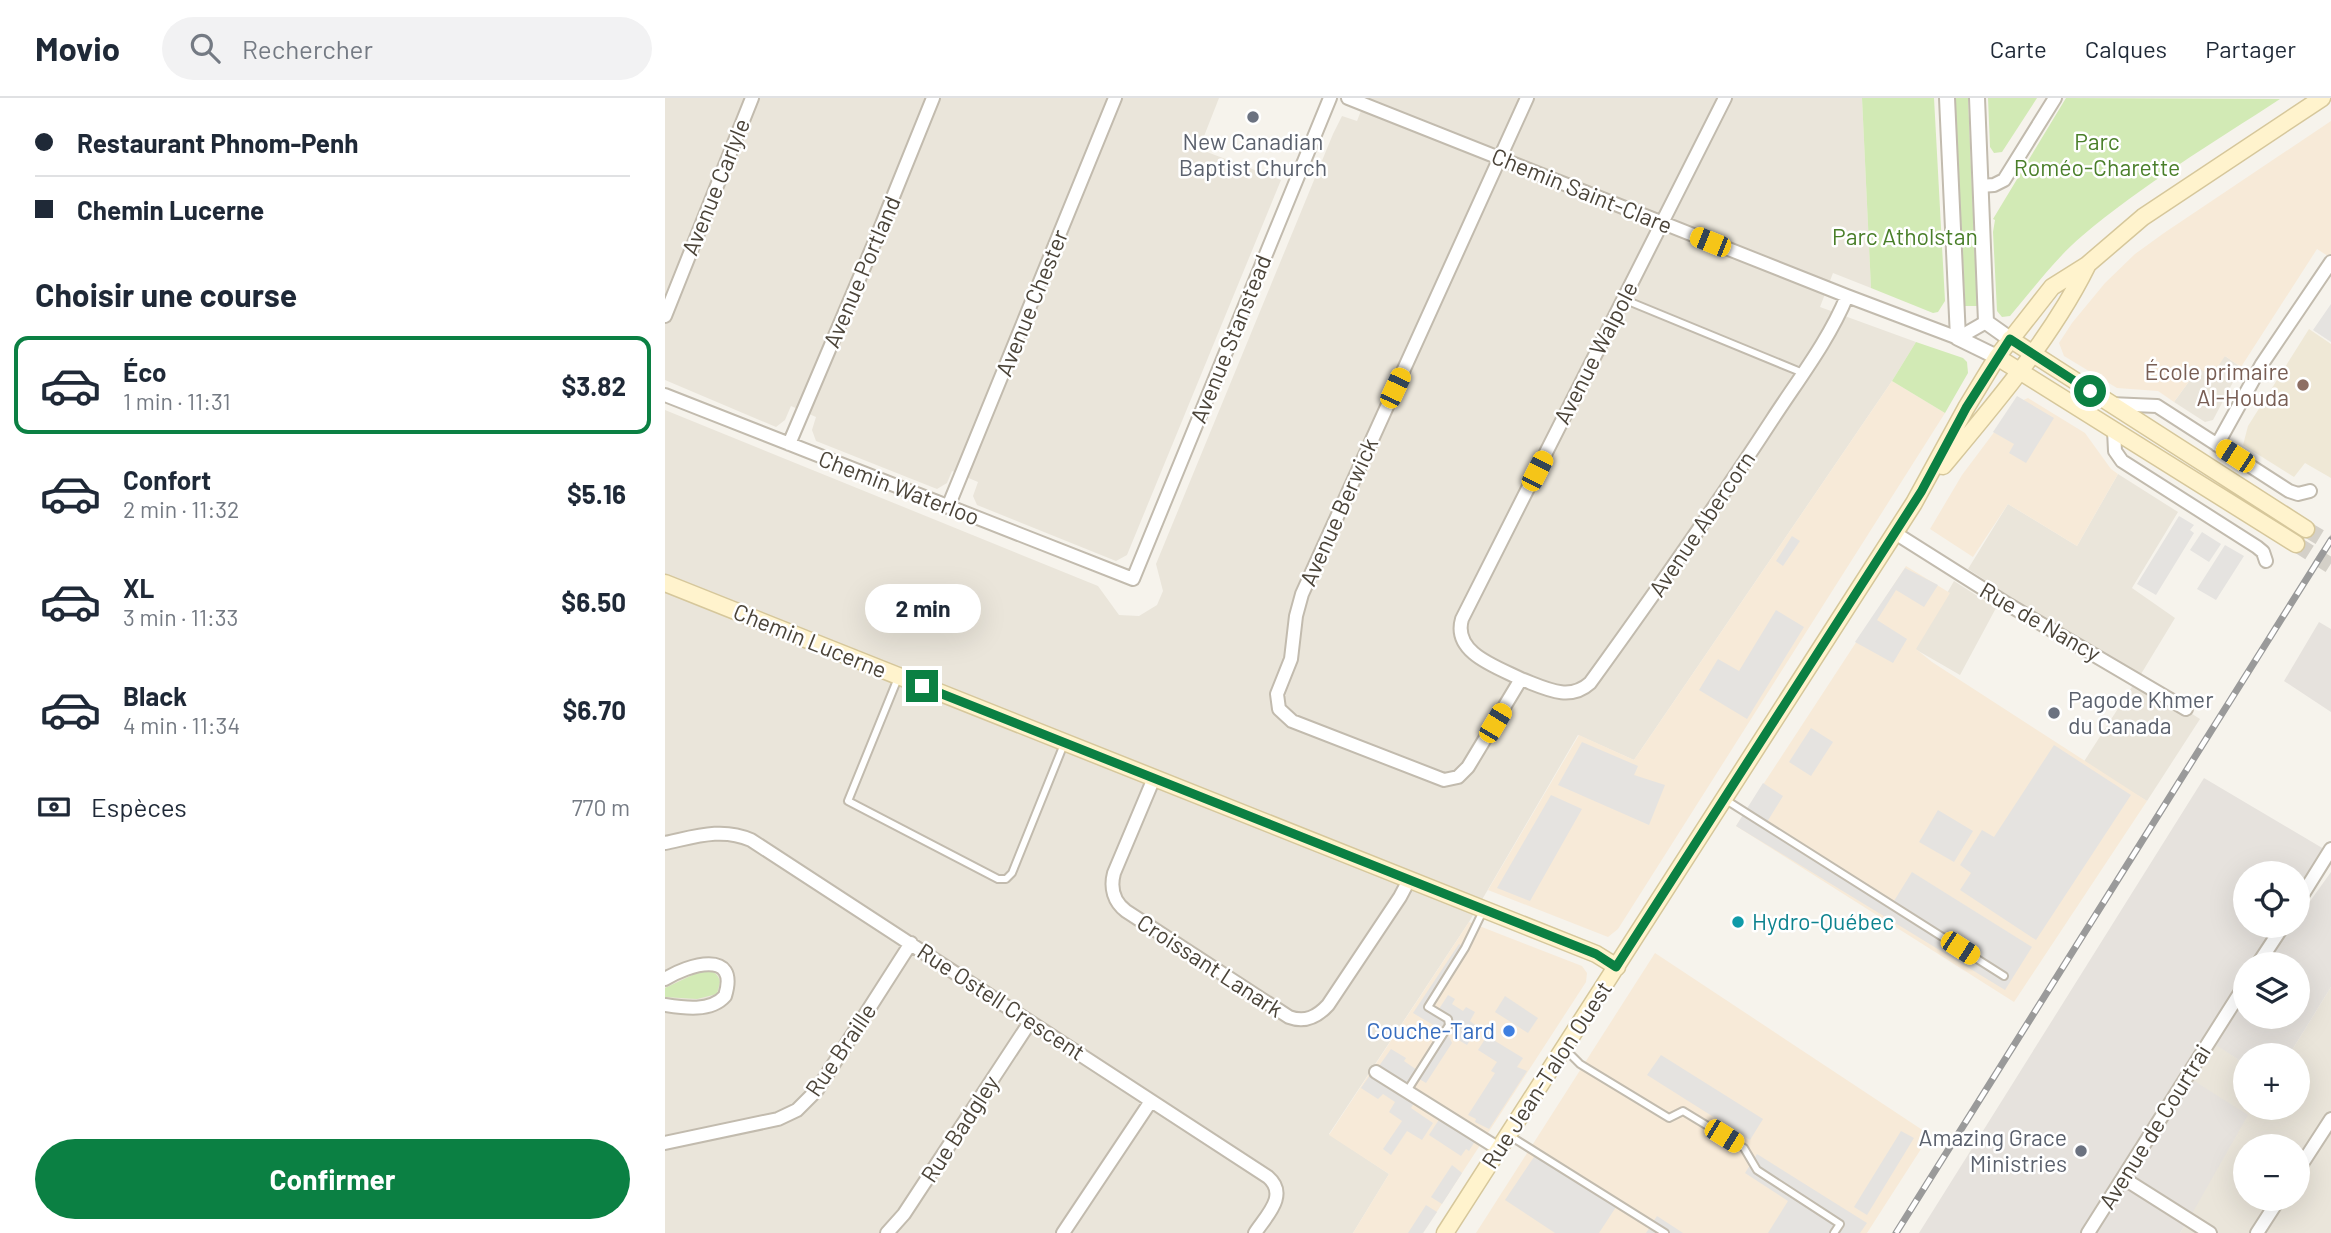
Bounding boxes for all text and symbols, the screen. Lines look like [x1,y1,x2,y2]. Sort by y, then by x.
search box [162,17,652,80]
text: Movio [35,28,120,68]
icon: search [186,29,224,67]
text: Rechercher [242,33,373,64]
text: Carte [1990,34,2047,63]
text: Calques [2085,34,2167,63]
text: Partager [2205,34,2296,63]
marker: New Canadian Baptist Church [1245,109,1261,125]
street label: Avenue Carlyle [675,114,755,259]
text: Restaurant Phnom-Penh [77,127,358,158]
place label: New Canadian Baptist Church [1179,127,1327,181]
park label: Parc Roméo-Charette [2014,127,2180,181]
street label: Chemin Saint-Clare [1488,141,1677,239]
street label: Avenue Portland [816,191,906,352]
text: Chemin Lucerne [77,194,264,225]
park label: Parc Atholstan [1832,222,1978,250]
car [1687,224,1734,260]
street label: Avenue Chester [989,225,1073,380]
street label: Avenue Stanstead [1184,250,1277,427]
text: Choisir une course [35,275,297,313]
street label: Avenue Walpole [1547,276,1643,429]
icon: car [39,354,102,417]
text: Éco [123,356,166,387]
place label: École primaire Al-Houda [2144,357,2289,411]
car [1377,365,1414,411]
text: $3.82 [561,370,626,401]
route start [2074,375,2106,407]
marker: École primaire Al-Houda [2295,377,2311,393]
text: 1 min · 11:31 [123,387,231,415]
street label: Avenue Berwick [1293,433,1383,590]
car [2212,436,2259,476]
street label: Chemin Waterloo [815,444,984,531]
street label: Avenue Abercorn [1642,445,1760,602]
car [1519,448,1556,494]
icon: car [39,462,102,525]
text: Confort [123,464,211,495]
text: $5.16 [567,478,626,509]
text: 2 min · 11:32 [123,495,239,523]
icon: car [39,570,102,633]
text: XL [123,572,154,603]
street label: Rue de Nancy [1975,575,2106,667]
callout: 2 min [864,584,980,634]
text: $6.50 [561,586,626,617]
text: 2 min [895,594,951,622]
street label: Chemin Lucerne [730,597,891,684]
text: 3 min · 11:33 [123,603,238,631]
route end [906,670,938,702]
icon: car [39,678,102,741]
text: Black [123,680,187,711]
place label: Pagode Khmer du Canada [2068,685,2214,739]
text: $6.70 [562,694,626,725]
car [1476,700,1515,746]
marker: Pagode Khmer du Canada [2046,705,2062,721]
text: 4 min · 11:34 [123,711,240,739]
icon: cash [35,788,73,826]
text: Espèces [91,791,187,822]
text: 770 m [572,793,630,821]
map controls [2233,861,2310,1211]
button: locate [2233,861,2310,938]
place label: Hydro-Québec [1752,907,1894,935]
street label: Croissant Lanark [1132,908,1289,1023]
marker: Hydro-Québec [1730,914,1746,930]
car [1937,928,1984,968]
street label: Rue Ostell Crescent [912,937,1091,1066]
button: layers [2233,952,2310,1029]
street label: Rue Jean-Talon Ouest [1475,975,1617,1173]
street label: Rue Braille [799,997,882,1101]
place label: Couche-Tard [1367,1016,1495,1044]
marker: Couche-Tard [1501,1023,1517,1039]
street label: Avenue de Courtrai [2092,1039,2216,1214]
button: + [2233,1043,2310,1120]
street label: Rue Badgley [914,1069,1004,1187]
car [1701,1116,1748,1156]
place label: Amazing Grace Ministries [1919,1123,2067,1177]
button: − [2233,1134,2310,1211]
button: Confirmer [35,1139,630,1219]
marker: Amazing Grace Ministries [2073,1143,2089,1159]

